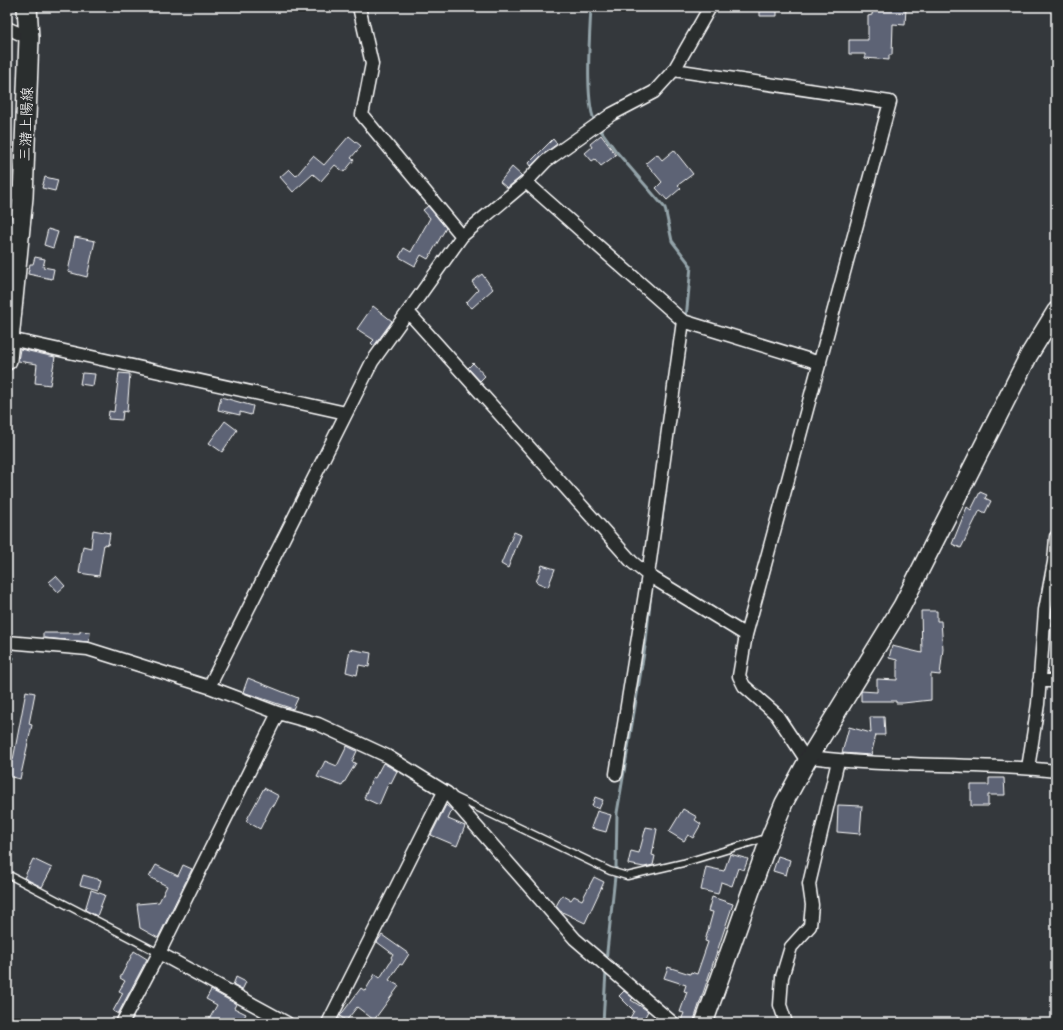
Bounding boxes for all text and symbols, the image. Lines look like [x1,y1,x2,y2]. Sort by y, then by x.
street label: 三潴上陽線 [16,86,38,162]

